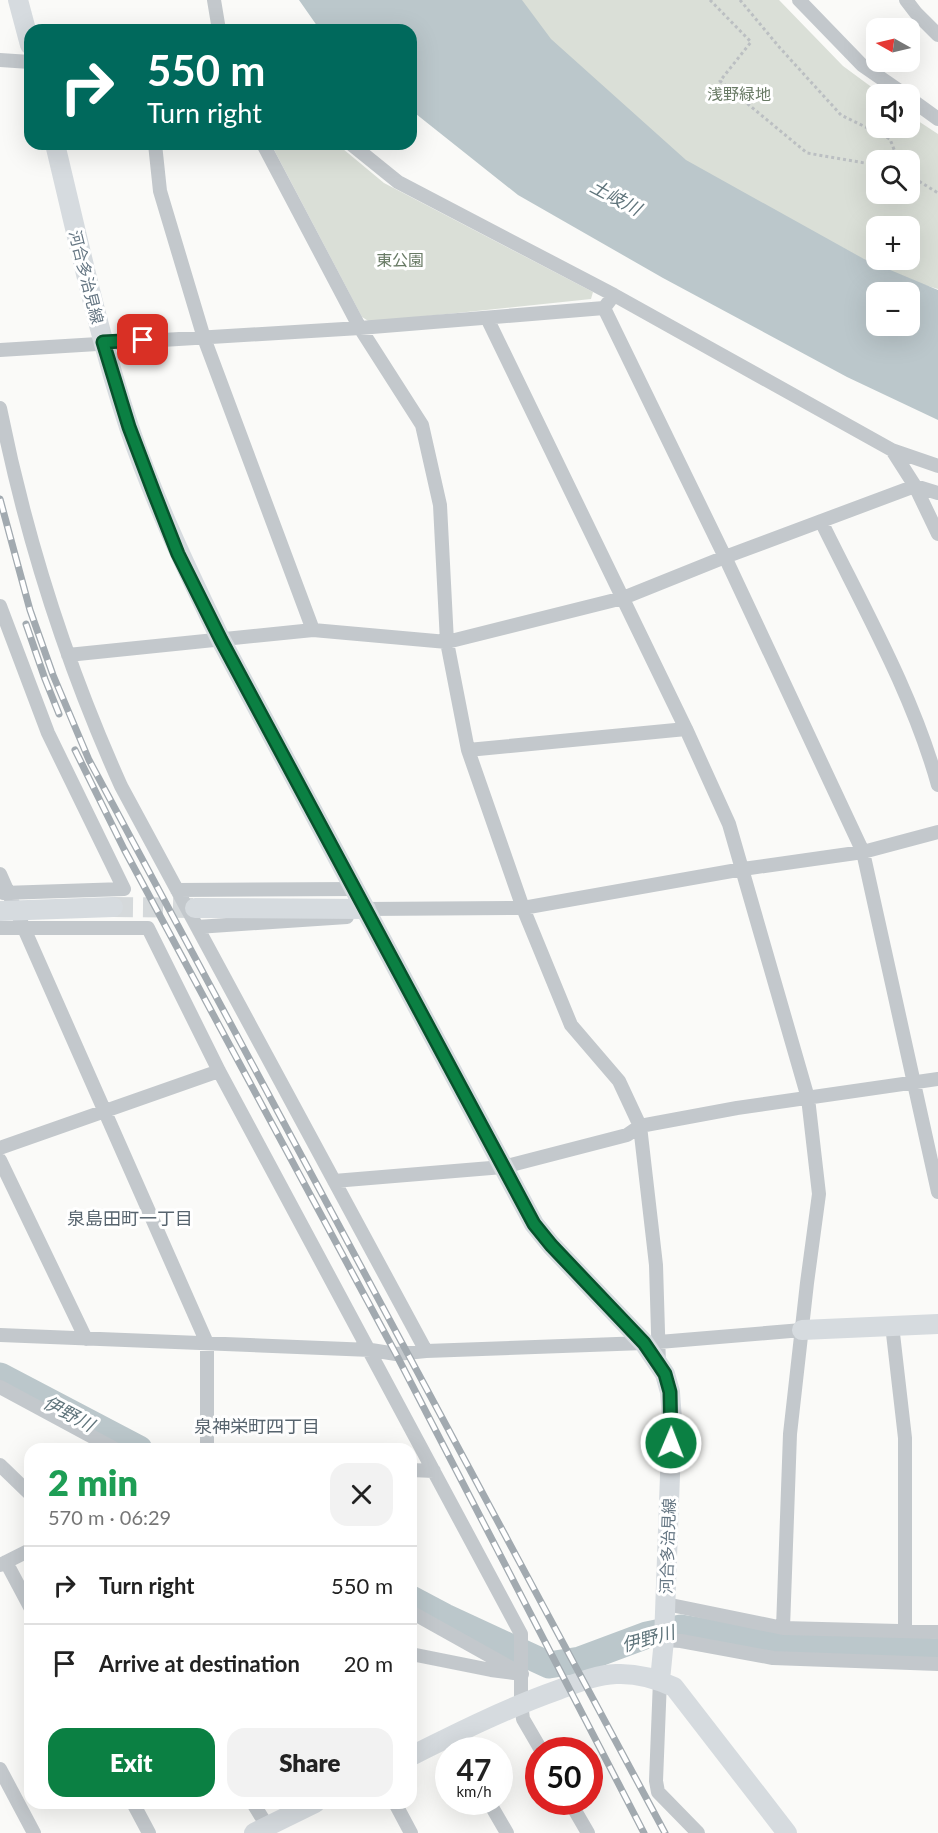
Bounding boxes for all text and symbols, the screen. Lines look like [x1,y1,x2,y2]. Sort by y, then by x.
north arrow [866,18,920,72]
map controls [866,18,920,336]
text: 550 m [147,45,265,95]
icon: right [48,48,126,126]
park label: 浅野緑地 [707,84,771,103]
button: sound [866,84,920,138]
text: Turn right [147,96,262,129]
button: search [866,150,920,204]
water label: 土岐川 [587,175,647,220]
button: + [866,216,920,270]
street label: 河合多治見線 [66,228,108,326]
park label: 東公園 [376,250,424,269]
button: − [866,282,920,336]
pin [117,314,168,365]
icon: arrive [126,323,159,356]
district label: 泉島田町一丁目 [67,1207,193,1229]
water label: 伊野川 [40,1391,100,1436]
position arrow [639,1411,703,1475]
district label: 泉神栄町四丁目 [194,1415,320,1437]
text: 2 min [48,1460,138,1504]
button: close [330,1463,393,1526]
street label: 河合多治見線 [656,1498,678,1594]
text: 570 m · 06:29 [48,1505,171,1529]
icon: right [48,1569,81,1602]
text: Turn right [99,1572,194,1599]
text: 550 m [331,1572,393,1599]
water label: 伊野川 [619,1620,679,1656]
icon: arrive [48,1647,81,1680]
text: Arrive at destination [99,1650,300,1677]
text: 20 m [344,1650,393,1677]
button: Exit [48,1728,215,1797]
button: Share [227,1728,393,1797]
speed limit sign: 50 [525,1737,603,1815]
text: 47 [457,1751,491,1787]
text: km/h [456,1782,492,1800]

